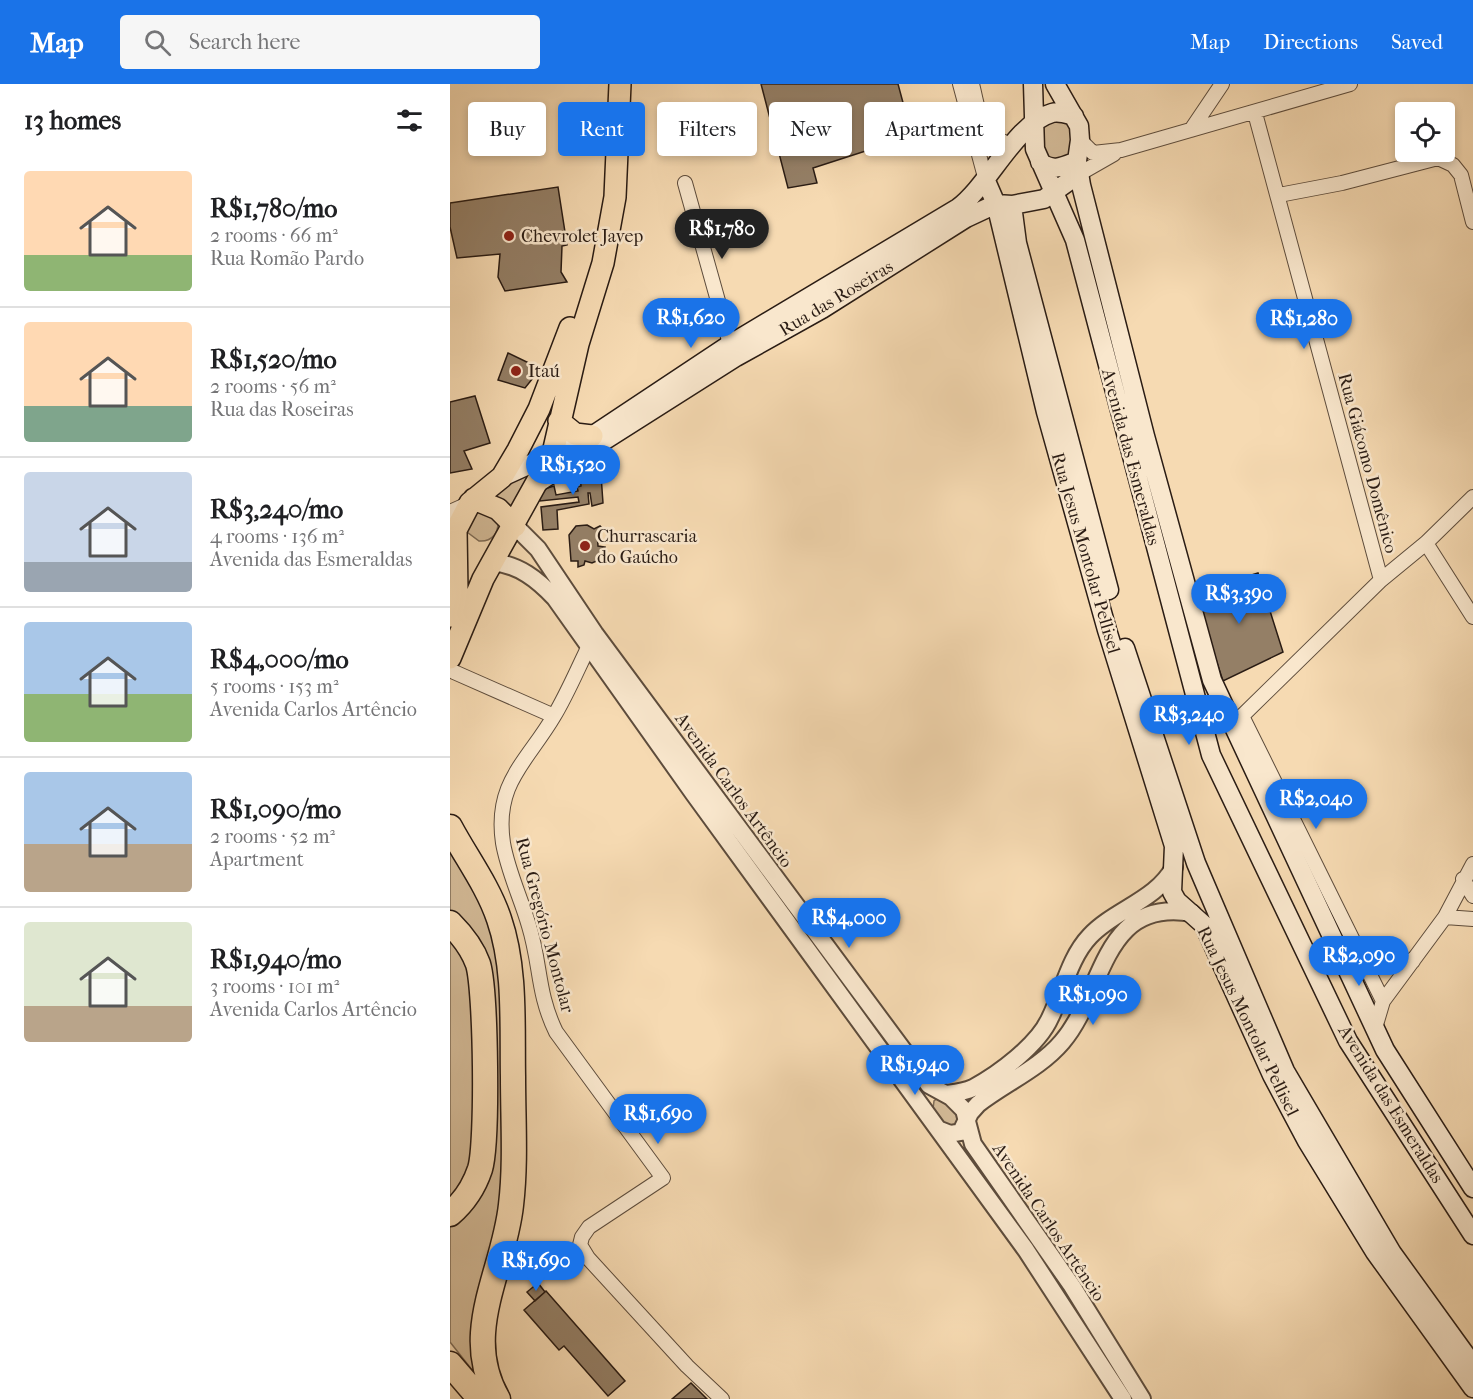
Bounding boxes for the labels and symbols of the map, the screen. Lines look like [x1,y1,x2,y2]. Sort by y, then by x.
pin: R$1,780 [667,209,777,260]
place label: Chevrolet Javep [521,226,643,247]
marker: Chevrolet Javep [502,229,516,243]
street label: Rua das Roseiras [775,256,897,341]
pin: R$1,620 [636,298,746,349]
pin: R$1,280 [1249,299,1359,350]
place label: Itaú [528,361,560,382]
marker: Itaú [509,364,523,378]
street label: Avenida das Esmeraldas [1097,365,1164,548]
street label: Rua Giácomo Domênico [1333,371,1402,556]
pin: R$1,520 [518,445,628,496]
street label: Rua Jesus Montolar Pellisel [1047,450,1124,656]
place label: Churrascaria do Gaúcho [597,526,698,568]
marker: Churrascaria do Gaúcho [578,539,592,553]
pin: R$3,390 [1184,574,1294,625]
pin: R$3,240 [1134,695,1244,746]
street label: Avenida Carlos Artêncio [670,708,797,872]
pin: R$2,040 [1261,779,1371,830]
street label: Rua Gregório Montolar [511,835,578,1015]
pin: R$4,000 [794,898,904,949]
street label: Rua Jesus Montolar Pellisel [1192,923,1303,1120]
pin: R$2,090 [1304,936,1414,987]
pin: R$1,090 [1038,975,1148,1026]
street label: Avenida das Esmeraldas [1333,1021,1448,1187]
pin: R$1,940 [860,1045,970,1096]
pin: R$1,690 [603,1094,713,1145]
street label: Avenida Carlos Artêncio [987,1138,1109,1305]
pin: R$1,690 [481,1241,591,1292]

